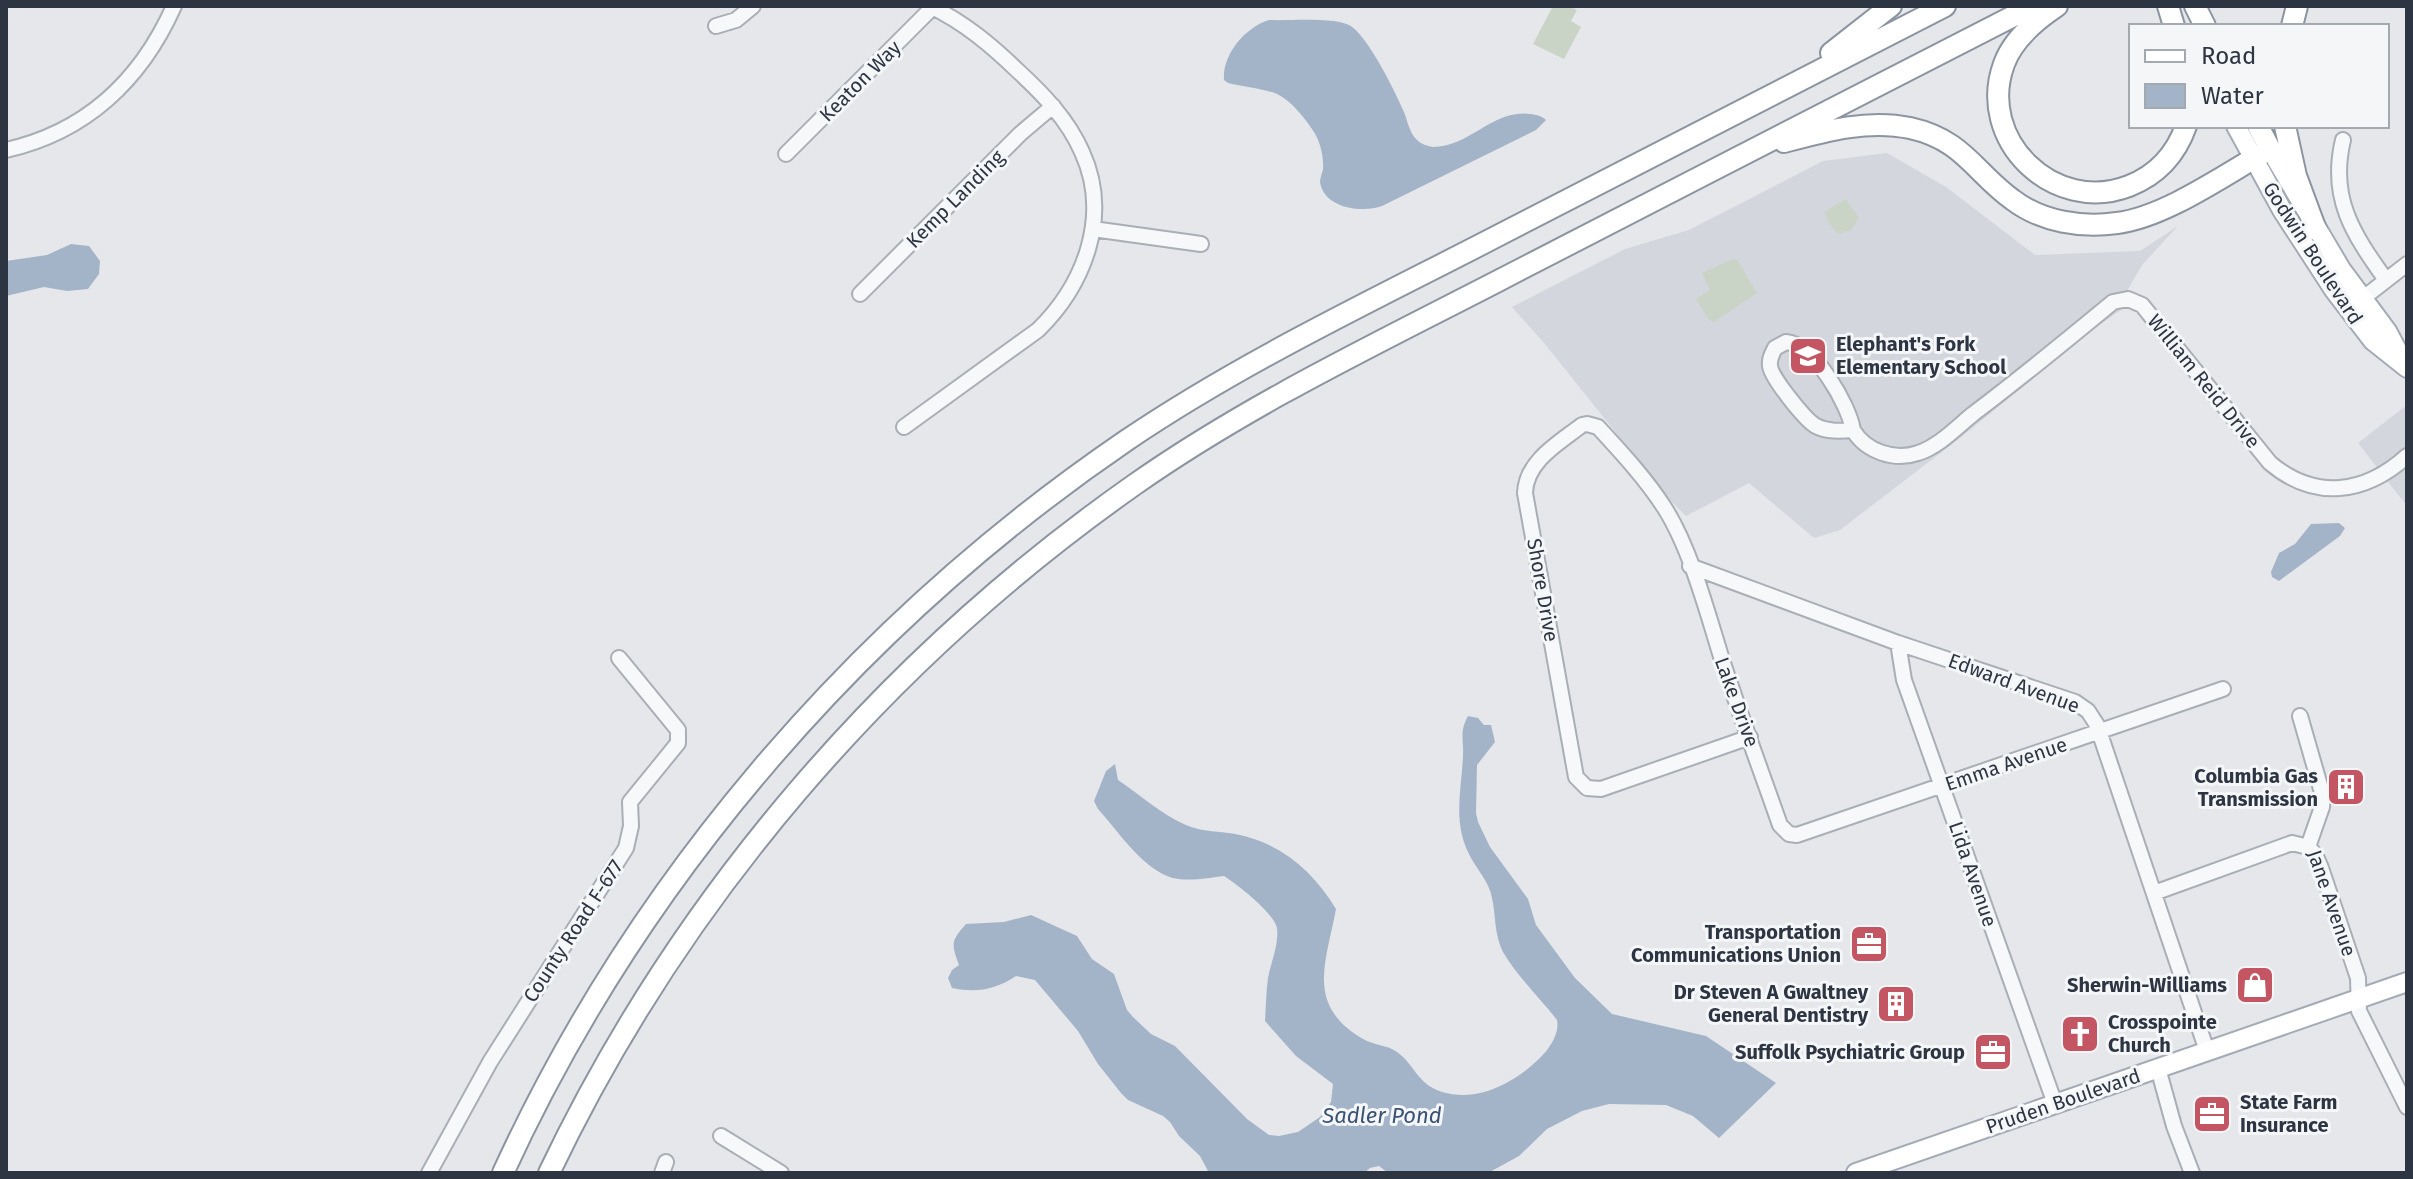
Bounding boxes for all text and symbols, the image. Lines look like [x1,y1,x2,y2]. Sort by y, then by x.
legend [2129,24,2389,128]
street label: Keaton Way [814,35,906,127]
text: Road [2201,42,2256,70]
text: Water [2201,82,2265,110]
street label: Kemp Landing [901,145,1009,253]
street label: Godwin Boulevard [2258,177,2368,329]
street label: William Reid Drive [2143,309,2265,453]
place label: Elephant's Fork Elementary School [1836,332,2006,379]
school or university icon: Elephant's Fork Elementary School [1787,335,1829,377]
street label: Shore Drive [1522,536,1564,644]
street label: Edward Avenue [1945,648,2083,718]
street label: Lake Drive [1710,654,1764,750]
street label: Emma Avenue [1942,732,2070,796]
place label: Columbia Gas Transmission [2194,764,2318,811]
building icon: Columbia Gas Transmission [2325,766,2367,808]
street label: Lida Avenue [1944,818,2002,930]
street label: Jane Avenue [2303,846,2361,960]
street label: County Road F-677 [518,855,628,1007]
place label: Transportation Communications Union [1631,920,1841,967]
office icon: Transportation Communications Union [1848,923,1890,965]
shop icon: Sherwin-Williams [2234,964,2276,1006]
place label: Sherwin-Williams [2067,973,2227,997]
place label: Dr Steven A Gwaltney General Dentistry [1674,980,1869,1027]
building icon: Dr Steven A Gwaltney General Dentistry [1875,983,1917,1025]
place label: Crosspointe Church [2108,1010,2217,1057]
church icon: Crosspointe Church [2059,1013,2101,1055]
office icon: Suffolk Psychiatric Group [1972,1031,2014,1073]
place label: Suffolk Psychiatric Group [1735,1040,1965,1064]
street label: Pruden Boulevard [1983,1063,2143,1139]
place label: State Farm Insurance [2240,1090,2337,1137]
office icon: State Farm Insurance [2191,1093,2233,1135]
water label: Sadler Pond [1321,1102,1442,1129]

